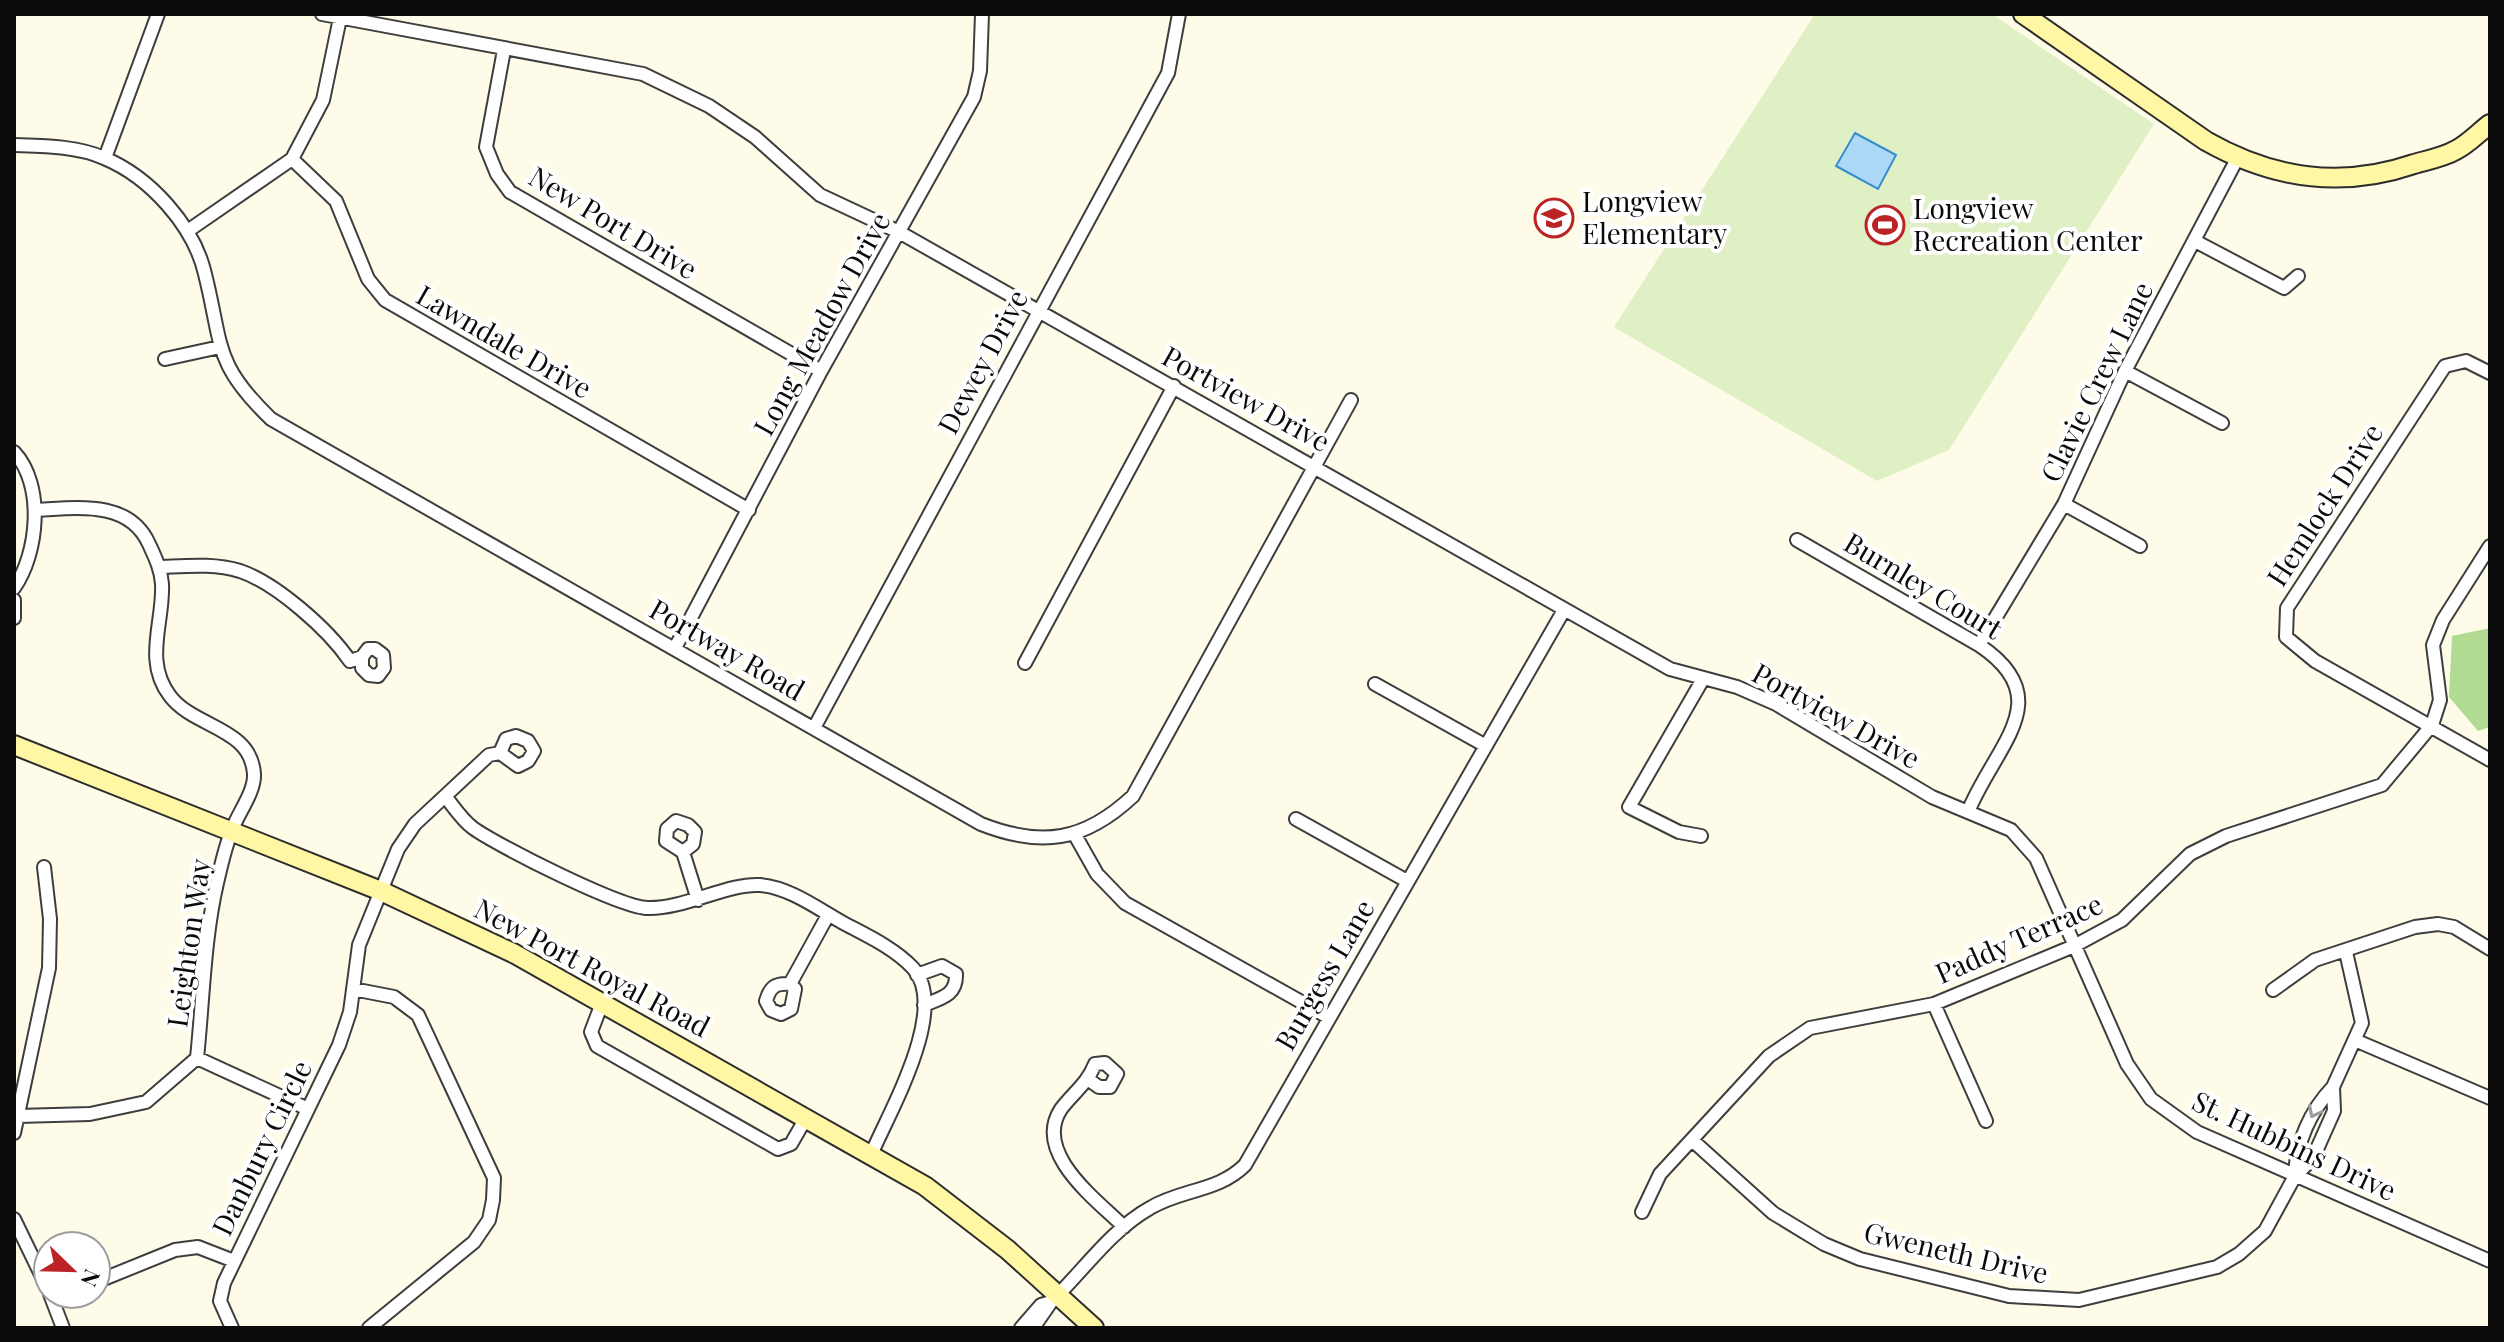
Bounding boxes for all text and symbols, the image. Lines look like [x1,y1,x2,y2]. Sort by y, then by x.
street label: New Port Drive [523,157,705,286]
place label: Longview Elementary [1582,182,1727,251]
place label: Longview Recreation Center [1913,189,2143,258]
school or university icon: Longview Elementary [1533,197,1575,239]
sports icon: Longview Recreation Center [1864,204,1906,246]
street label: Long Meadow Drive [744,205,897,441]
street label: Clavie Crew Lane [2031,275,2160,488]
street label: Lawndale Drive [411,276,599,406]
street label: Dewey Drive [928,283,1035,440]
street label: Portview Drive [1156,336,1337,459]
street label: Hemlock Drive [2257,416,2390,593]
street label: Burnley Court [1838,523,2011,647]
street label: Portway Road [644,589,812,708]
street label: Portview Drive [1746,653,1927,776]
street label: Leighton Way [157,856,218,1030]
street label: Paddy Terrace [1929,884,2108,991]
street label: New Port Royal Road [469,889,717,1044]
street label: Burgess Lane [1266,892,1382,1056]
street label: Danbury Circle [202,1054,319,1241]
street label: St. Hubbins Drive [2187,1081,2402,1208]
one-way arrow [2309,1104,2324,1119]
street label: Gweneth Drive [1861,1212,2052,1291]
north arrow [32,1230,112,1310]
text: N [74,1265,108,1291]

